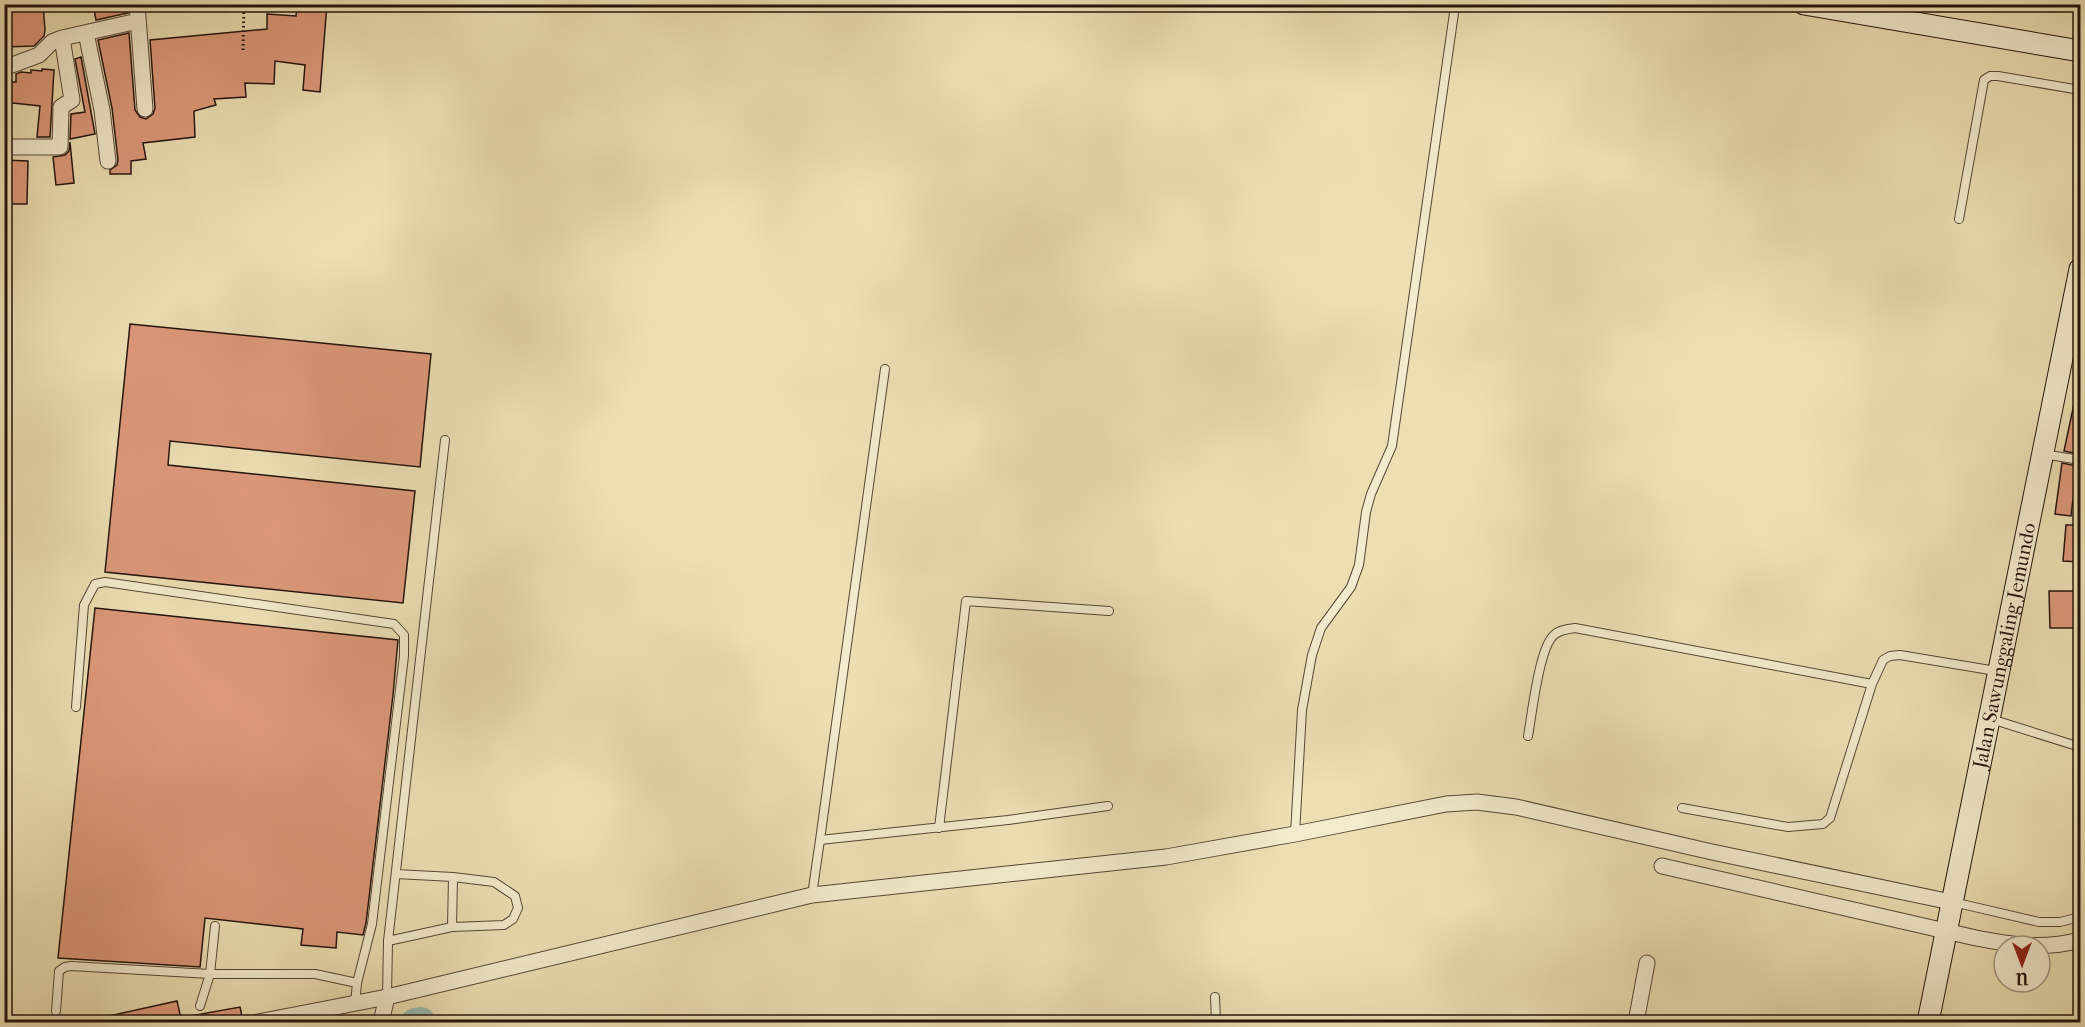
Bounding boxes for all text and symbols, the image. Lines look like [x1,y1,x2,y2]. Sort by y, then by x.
street label: Jalan Sawunggaling Jemundo [1968,521,2040,773]
north arrow [1992,934,2052,994]
text: U [2015,969,2029,988]

